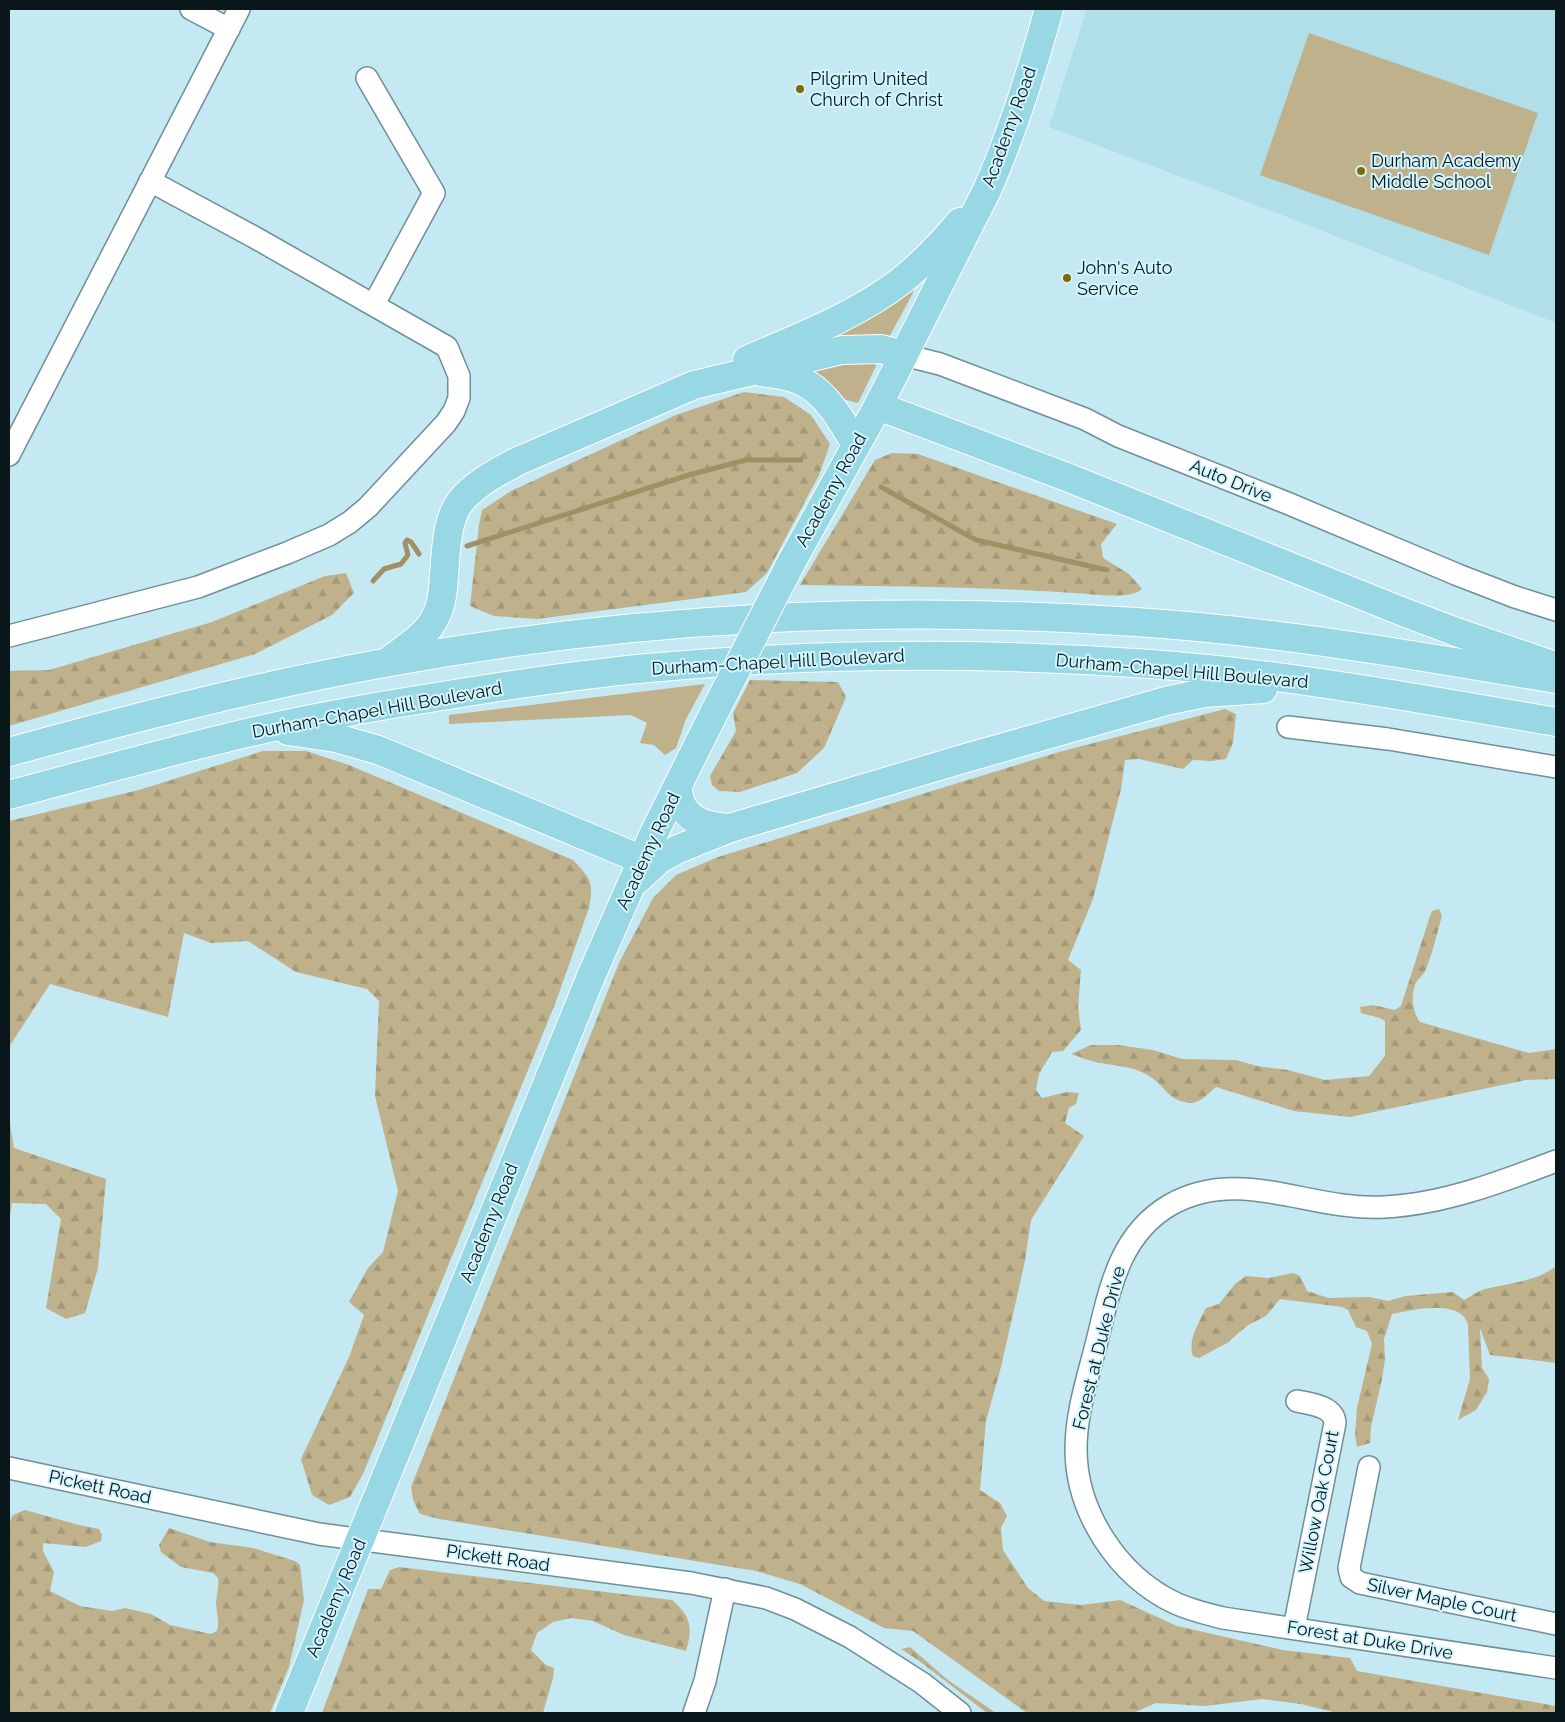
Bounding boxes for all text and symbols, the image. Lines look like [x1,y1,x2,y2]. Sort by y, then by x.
street label: Academy Road [977,64,1040,190]
place label: Pilgrim United Church of Christ [810,68,943,110]
marker: Pilgrim United Church of Christ [794,83,806,95]
place label: Durham Academy Middle School [1371,150,1521,192]
marker: Durham Academy Middle School [1355,165,1367,177]
place label: John's Auto Service [1077,257,1173,299]
marker: John's Auto Service [1061,272,1073,284]
street label: Academy Road [791,429,870,550]
street label: Auto Drive [1187,455,1276,507]
street label: Durham-Chapel Hill Boulevard [651,644,905,679]
street label: Durham-Chapel Hill Boulevard [1055,649,1309,692]
street label: Durham-Chapel Hill Boulevard [250,677,504,742]
street label: Academy Road [611,789,684,913]
street label: Academy Road [455,1160,522,1285]
street label: Forest at Duke Drive [1068,1264,1129,1432]
street label: Willow Oak Court [1294,1429,1343,1575]
street label: Pickett Road [47,1465,153,1508]
street label: Academy Road [301,1535,370,1660]
street label: Pickett Road [445,1540,551,1575]
street label: Silver Maple Court [1365,1573,1519,1626]
street label: Forest at Duke Drive [1286,1616,1455,1663]

